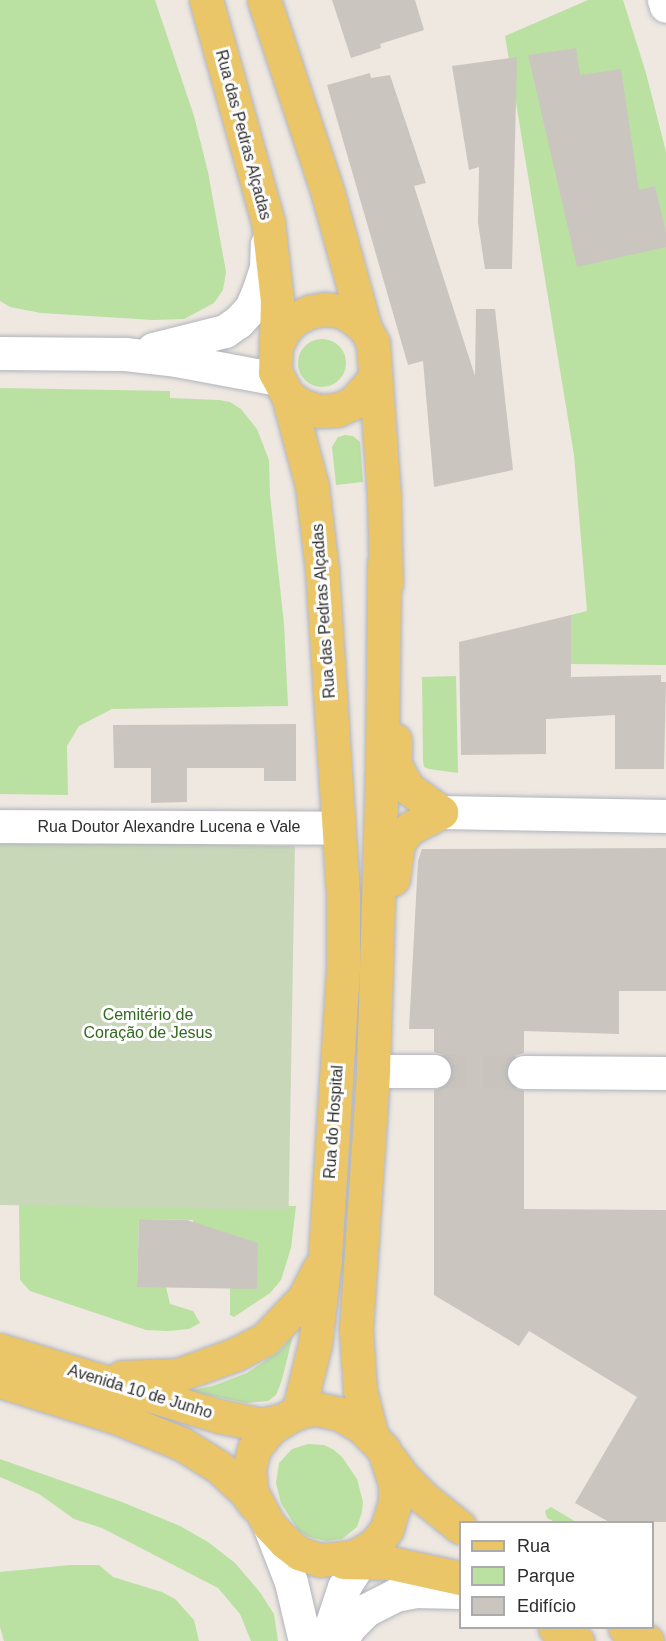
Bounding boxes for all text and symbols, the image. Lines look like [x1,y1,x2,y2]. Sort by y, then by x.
street label: Rua das Pedras Alçadas [211,47,275,223]
street label: Rua das Pedras Alçadas [308,522,340,700]
street label: Rua Doutor Alexandre Lucena e Vale [37,817,301,837]
park label: Cemitério de Coração de Jesus [84,1005,212,1043]
street label: Rua do Hospital [320,1065,348,1179]
street label: Avenida 10 de Junho [65,1361,215,1423]
legend [459,1521,654,1629]
text: Rua [517,1536,550,1556]
text: Parque [517,1566,575,1586]
text: Edifício [517,1596,576,1616]

